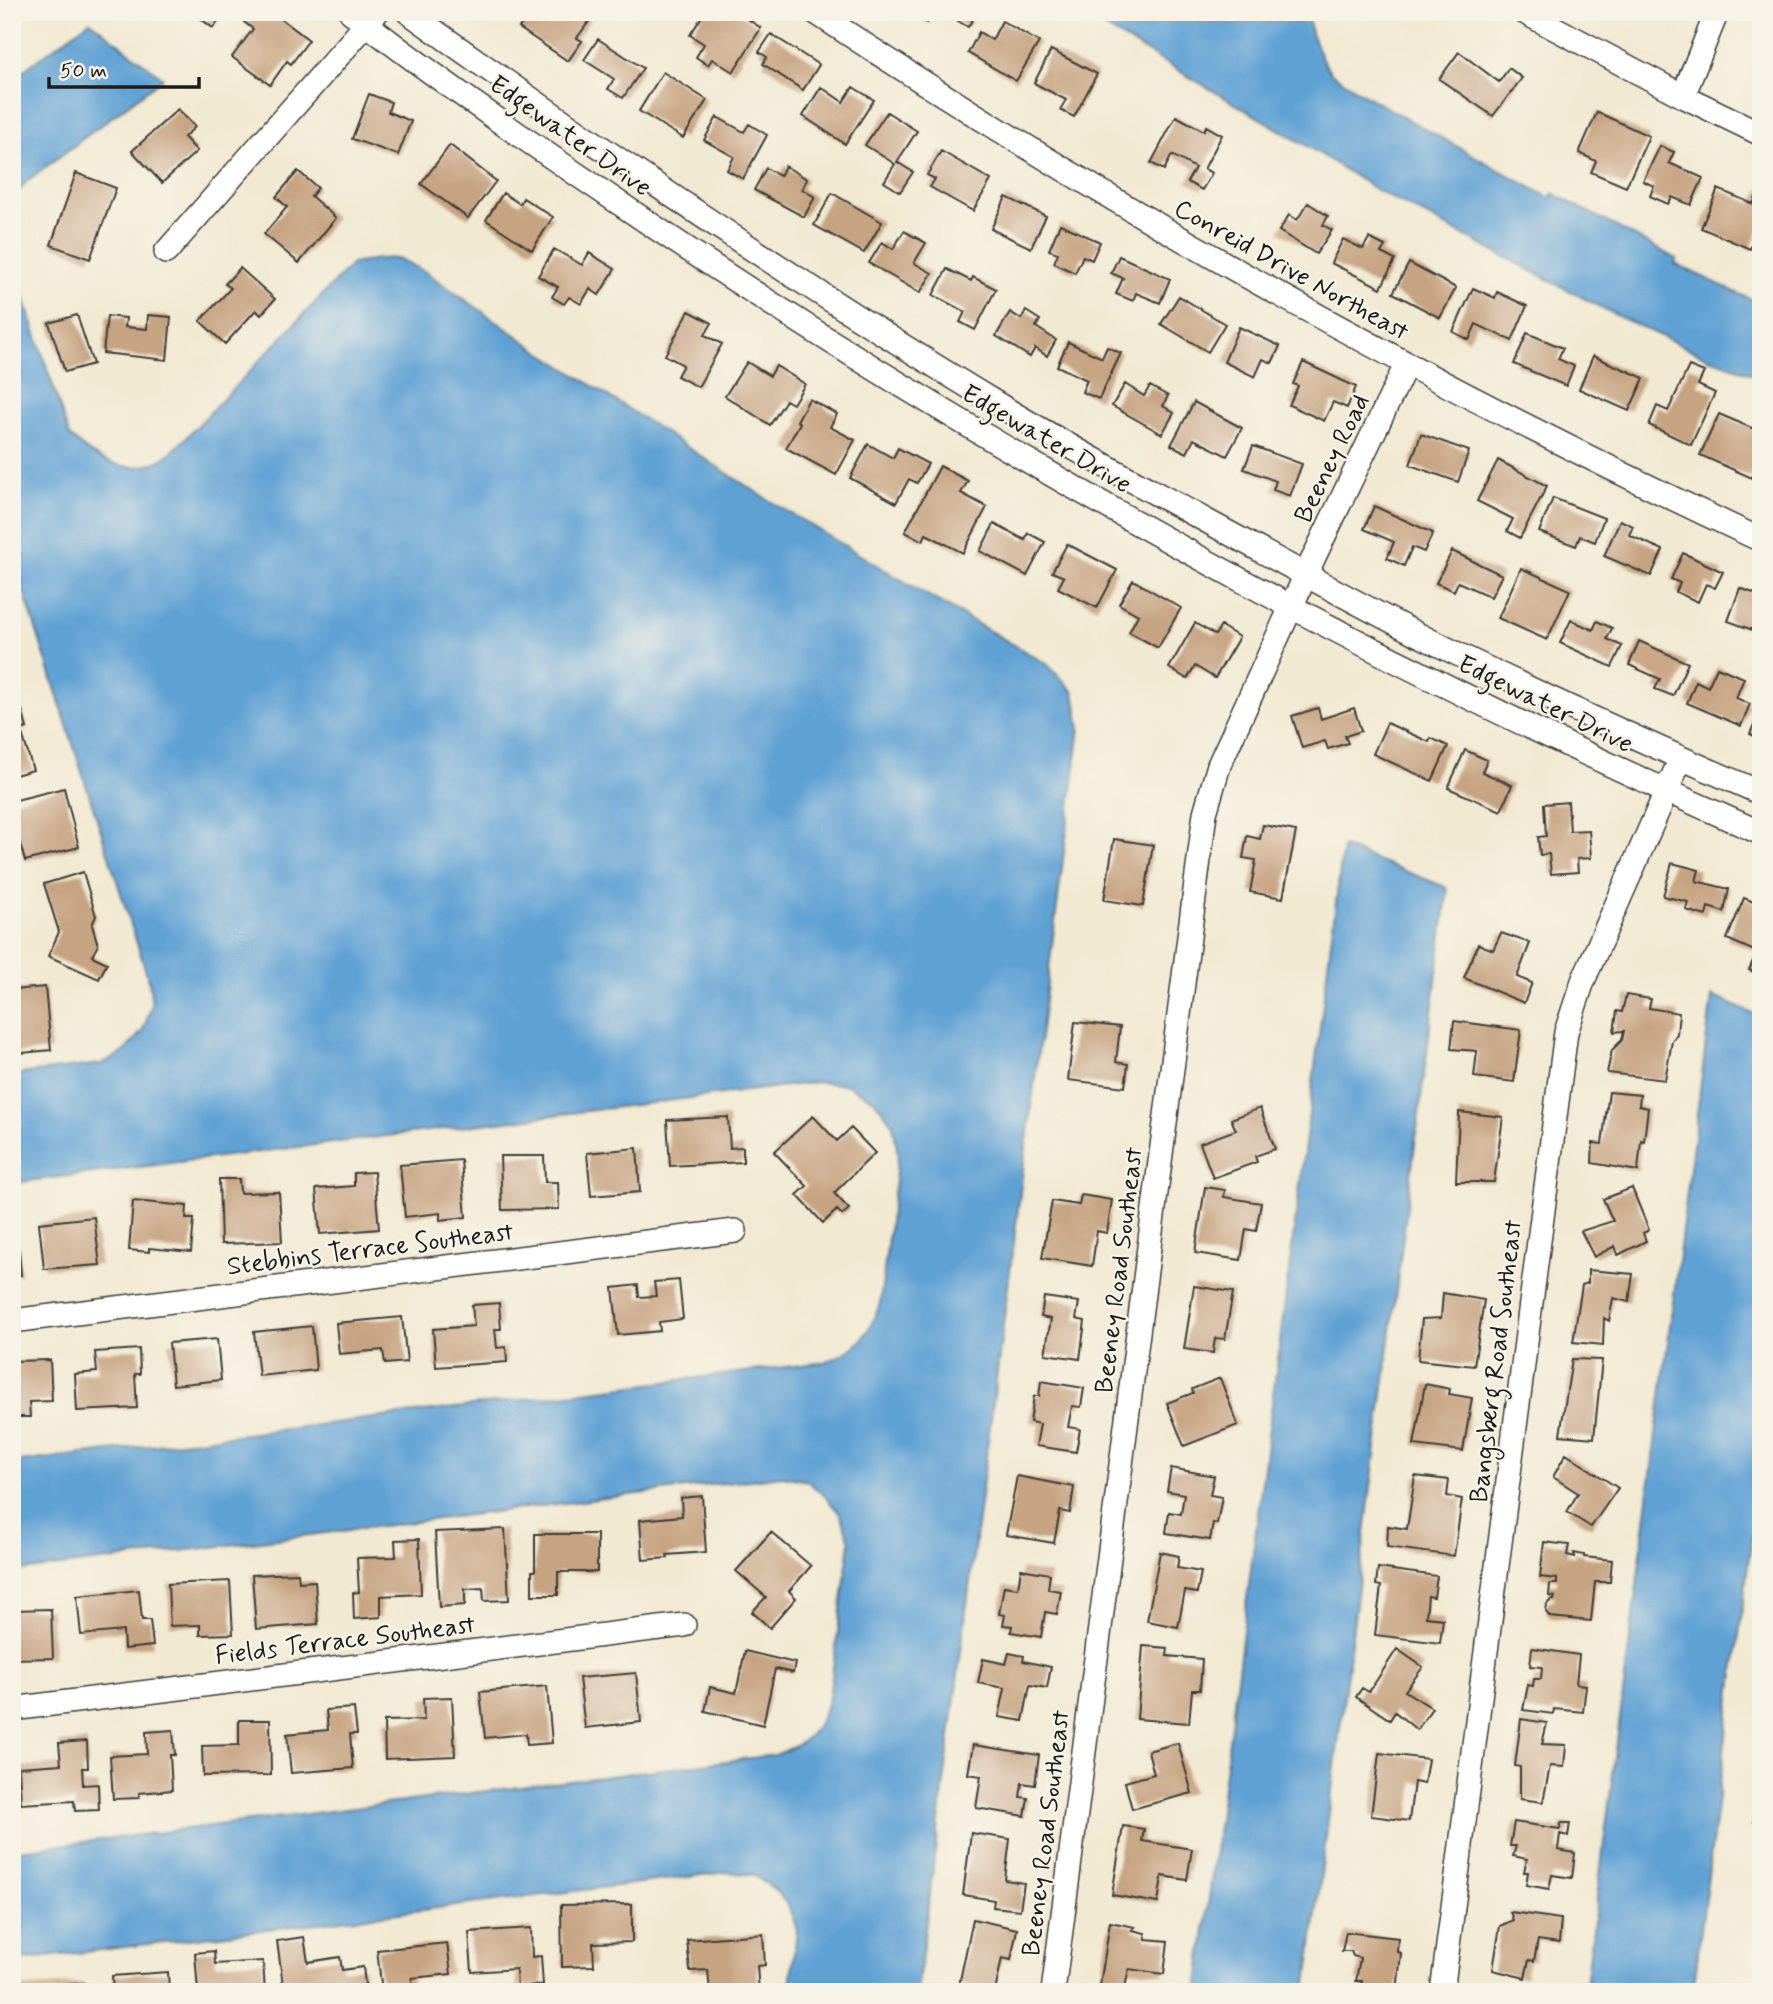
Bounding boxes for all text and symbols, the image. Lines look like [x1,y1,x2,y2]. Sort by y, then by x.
scale bar [49,46,200,90]
text: 50 m [60,57,107,85]
street label: Edgewater Drive [480,68,658,208]
street label: Conreid Drive Northeast [1168,192,1414,349]
street label: Edgewater Drive [953,377,1137,505]
street label: Beeney Road [1287,389,1379,529]
street label: Edgewater Drive [1451,648,1638,765]
street label: Beeney Road Southeast [1088,1145,1152,1395]
street label: Stebbins Terrace Southeast [225,1216,515,1284]
street label: Bangsberg Road Southeast [1463,1218,1534,1505]
street label: Fields Terrace Southeast [213,1608,477,1674]
street label: Beeney Road Southeast [1015,1708,1079,1958]

